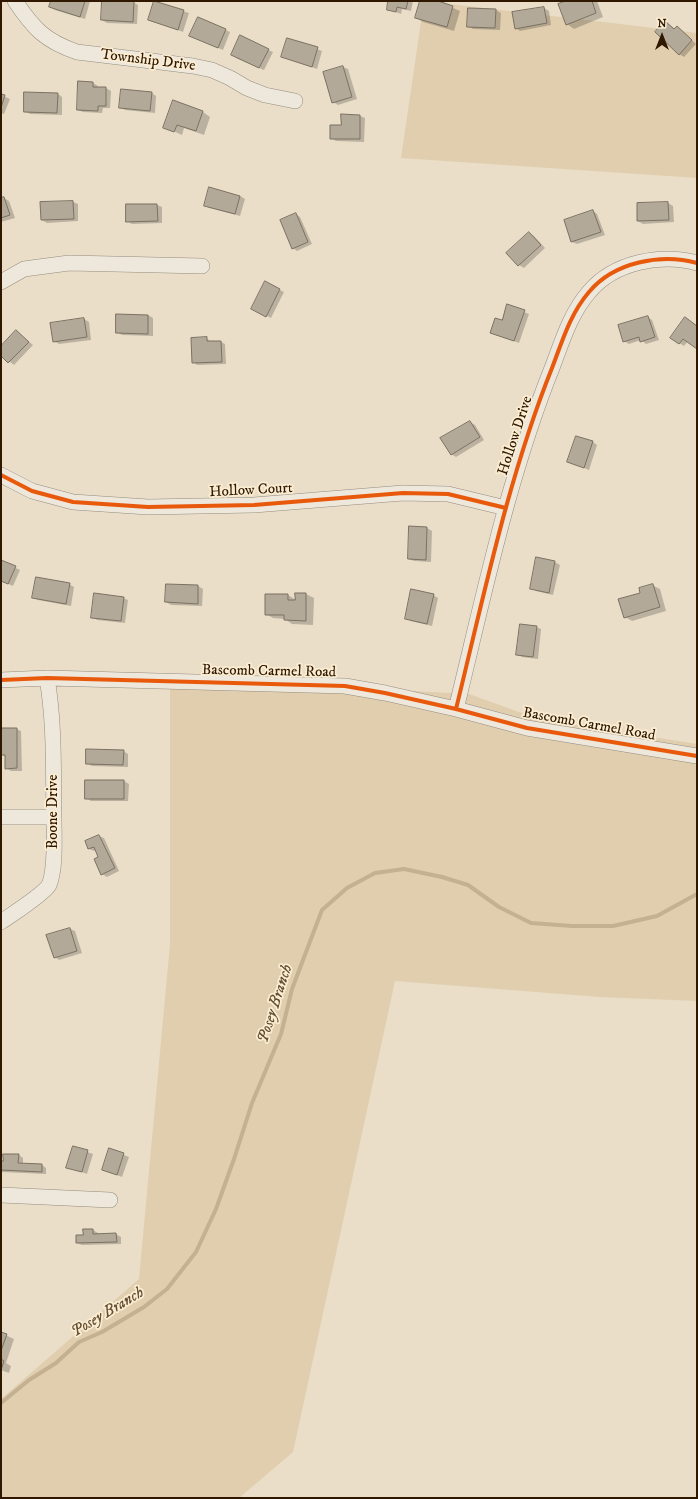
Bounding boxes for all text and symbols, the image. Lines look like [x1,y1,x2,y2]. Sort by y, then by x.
north arrow [642,16,682,56]
text: N [657,17,667,31]
street label: Township Drive [100,46,196,76]
street label: Hollow Drive [495,394,537,478]
street label: Hollow Court [209,480,293,502]
street label: Bascomb Carmel Road [202,662,336,682]
street label: Bascomb Carmel Road [521,704,657,746]
street label: Boone Drive [45,775,63,849]
water label: Posey Branch [254,962,298,1046]
water label: Posey Branch [68,1284,148,1342]

